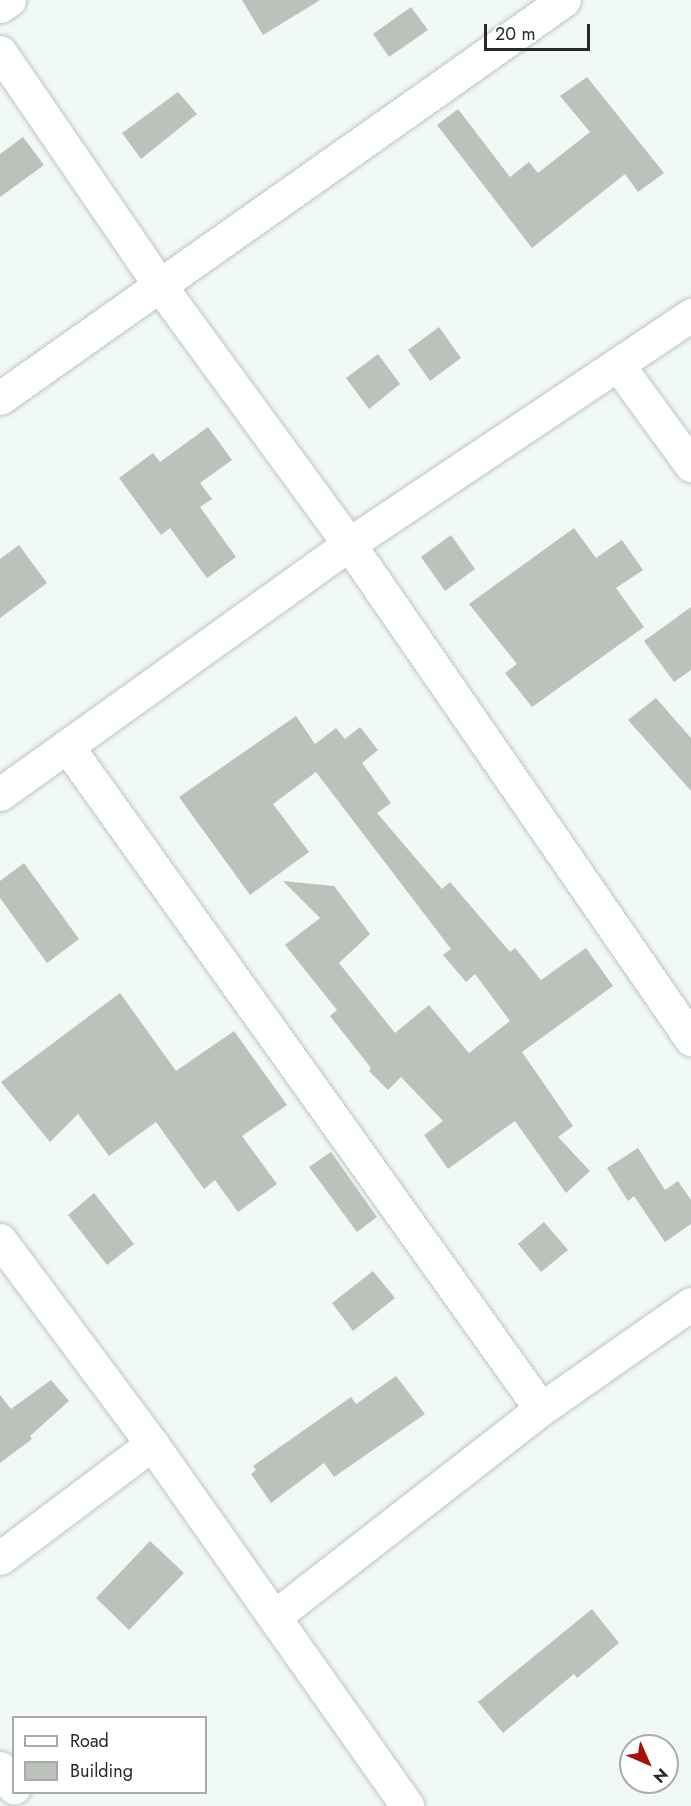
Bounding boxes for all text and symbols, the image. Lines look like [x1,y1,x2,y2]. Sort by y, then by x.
scale bar [487,12,594,50]
text: 20 m [495,21,535,47]
legend [12,1716,207,1794]
text: Road [70,1728,109,1754]
north arrow [619,1734,679,1794]
text: Building [70,1758,133,1784]
text: N [648,1763,673,1788]

